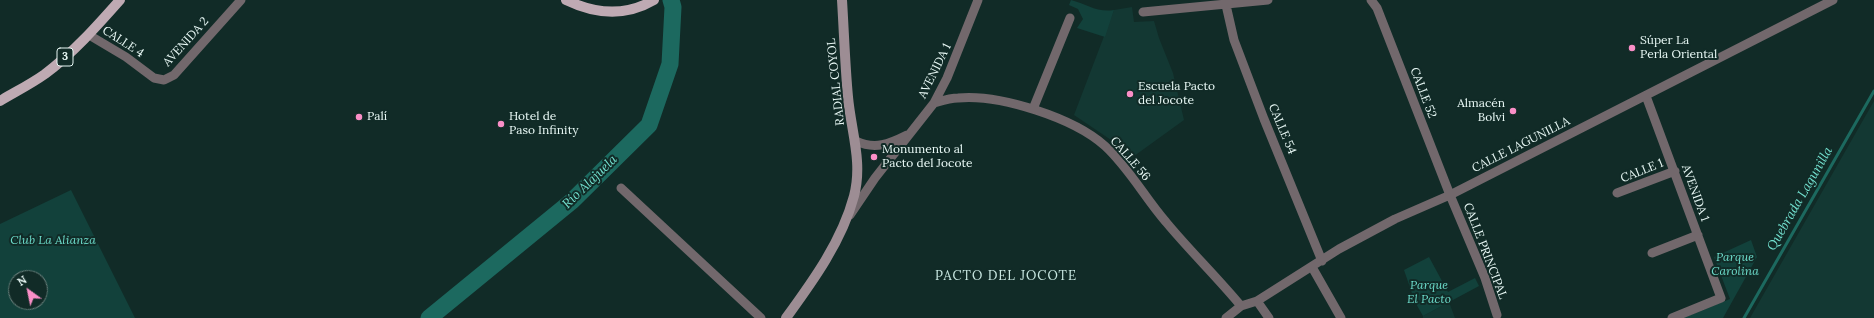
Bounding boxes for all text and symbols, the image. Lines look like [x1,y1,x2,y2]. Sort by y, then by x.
street label: AVENIDA 2 [160,14,212,70]
street label: CALLE 4 [99,23,147,61]
place label: Súper La Perla Oriental [1640,34,1717,62]
street label: RADIAL COYOL [824,38,848,126]
street label: AVENIDA 1 [916,41,954,101]
marker: Súper La Perla Oriental [1627,43,1637,53]
road number: 3 [57,48,73,66]
street label: CALLE 52 [1407,66,1439,120]
place label: Escuela Pacto del Jocote [1138,80,1215,108]
marker: Escuela Pacto del Jocote [1125,89,1135,99]
place label: Almacén Bolvi [1457,97,1505,125]
street label: CALLE 54 [1265,102,1299,156]
marker: Almacén Bolvi [1508,106,1518,116]
place label: Palí [367,110,387,124]
place label: Hotel de Paso Infinity [509,110,579,138]
marker: Palí [354,112,364,122]
street label: CALLE LAGUNILLA [1470,114,1572,176]
marker: Hotel de Paso Infinity [496,119,506,129]
street label: CALLE 56 [1107,134,1153,184]
place label: Monumento al Pacto del Jocote [882,143,973,171]
water label: Quebrada Lagunilla [1764,144,1836,254]
water label: Río Alajuela [559,152,621,212]
marker: Monumento al Pacto del Jocote [869,152,879,162]
street label: CALLE 1 [1619,156,1665,186]
street label: AVENIDA 1 [1678,163,1712,223]
street label: CALLE PRINCIPAL [1460,201,1510,301]
park label: Club La Alianza [10,234,96,248]
park label: Parque Carolina [1711,251,1759,279]
district label: PACTO DEL JOCOTE [935,268,1077,284]
north arrow [8,270,48,310]
text: N [15,273,29,289]
park label: Parque El Pacto [1407,279,1451,307]

